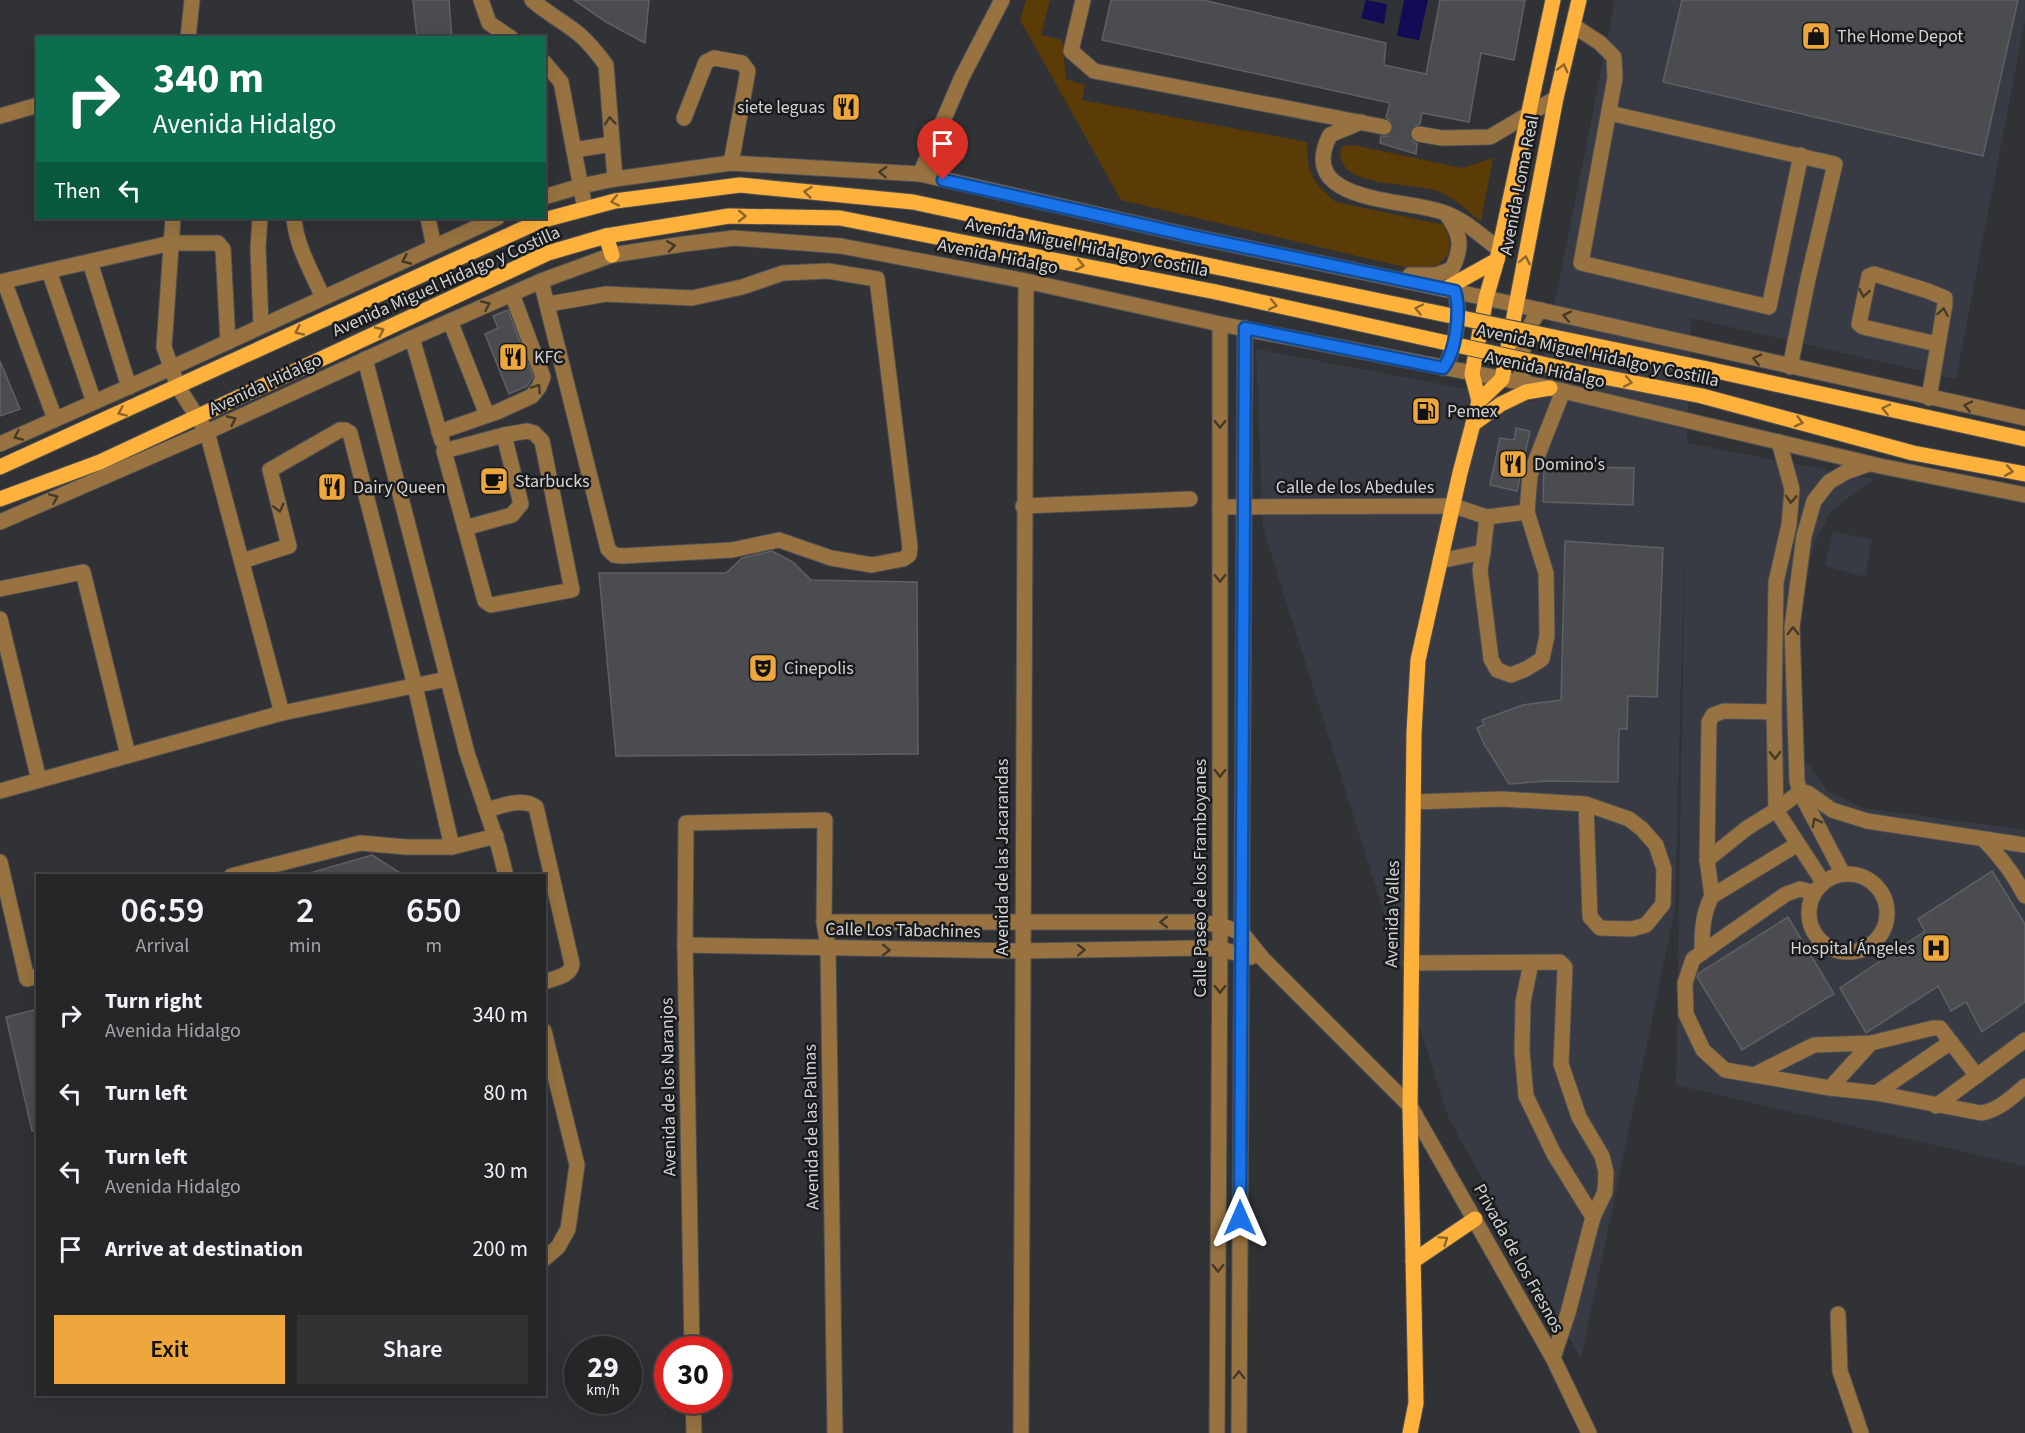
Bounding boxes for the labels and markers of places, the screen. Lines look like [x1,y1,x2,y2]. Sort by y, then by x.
shop icon: The Home Depot [1800,20,1832,52]
place label: The Home Depot [1837,24,1963,49]
restaurant icon: siete leguas [830,91,862,123]
place label: siete leguas [737,95,825,120]
pin [917,118,968,180]
restaurant icon: KFC [497,341,529,373]
place label: KFC [534,345,563,370]
fuel station icon: Pemex [1410,395,1442,427]
place label: Pemex [1447,399,1497,424]
restaurant icon: Domino's [1497,448,1529,480]
place label: Domino's [1534,452,1605,477]
cafe icon: Starbucks [478,465,510,497]
place label: Starbucks [515,469,590,494]
restaurant icon: Dairy Queen [316,471,348,503]
place label: Dairy Queen [353,475,446,500]
theatre icon: Cinepolis [747,652,779,684]
place label: Cinepolis [784,656,854,681]
hospital icon: Hospital Ángeles [1920,932,1952,964]
place label: Hospital Ángeles [1790,936,1915,961]

